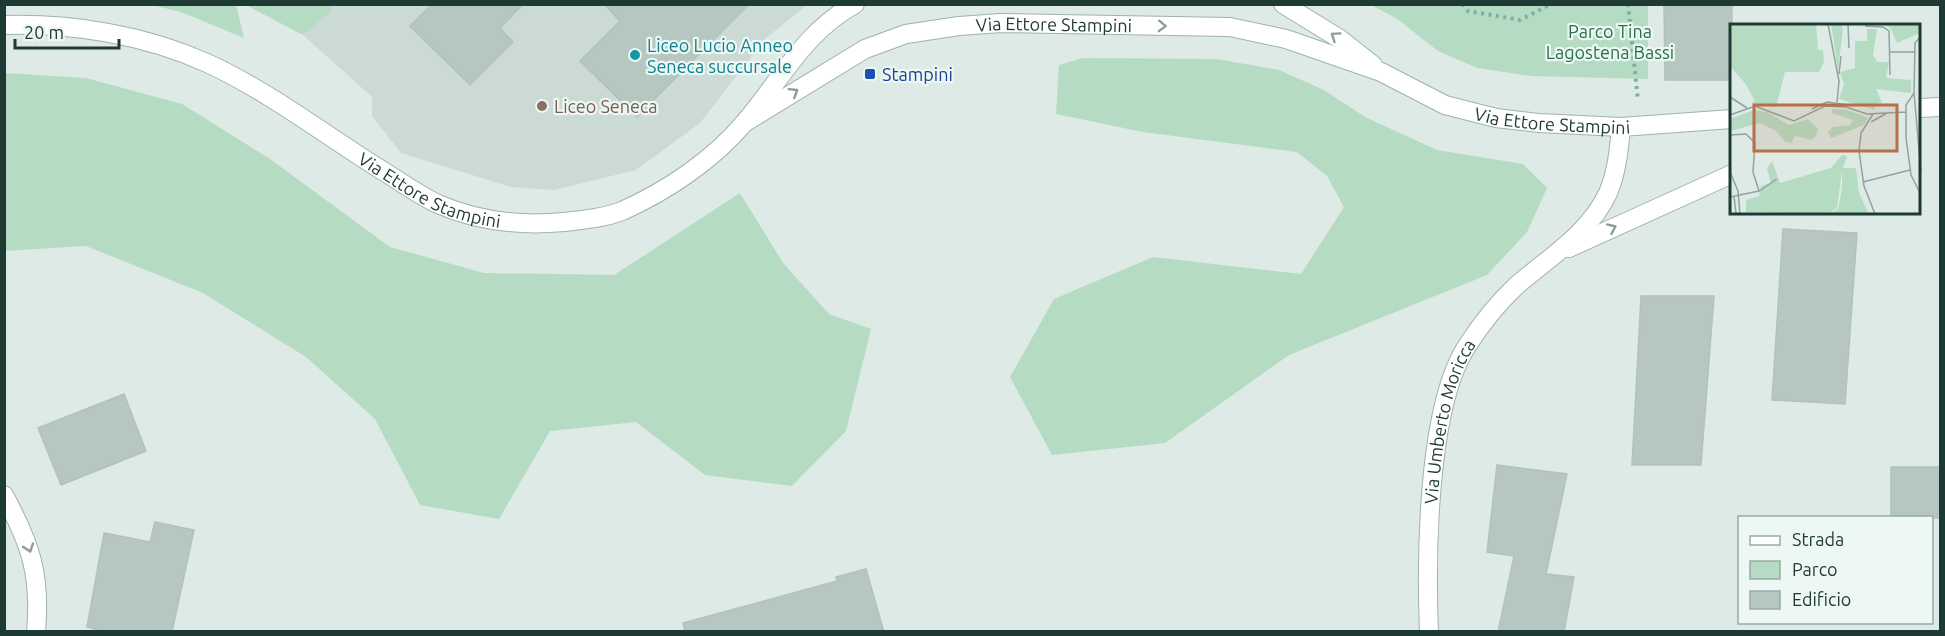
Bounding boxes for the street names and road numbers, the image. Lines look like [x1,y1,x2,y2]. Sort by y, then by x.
street label: Via Ettore Stampini [975,13,1132,35]
street label: Via Ettore Stampini [1472,103,1631,137]
street label: Via Ettore Stampini [355,148,502,231]
street label: Via Umberto Moricca [1420,335,1479,505]

